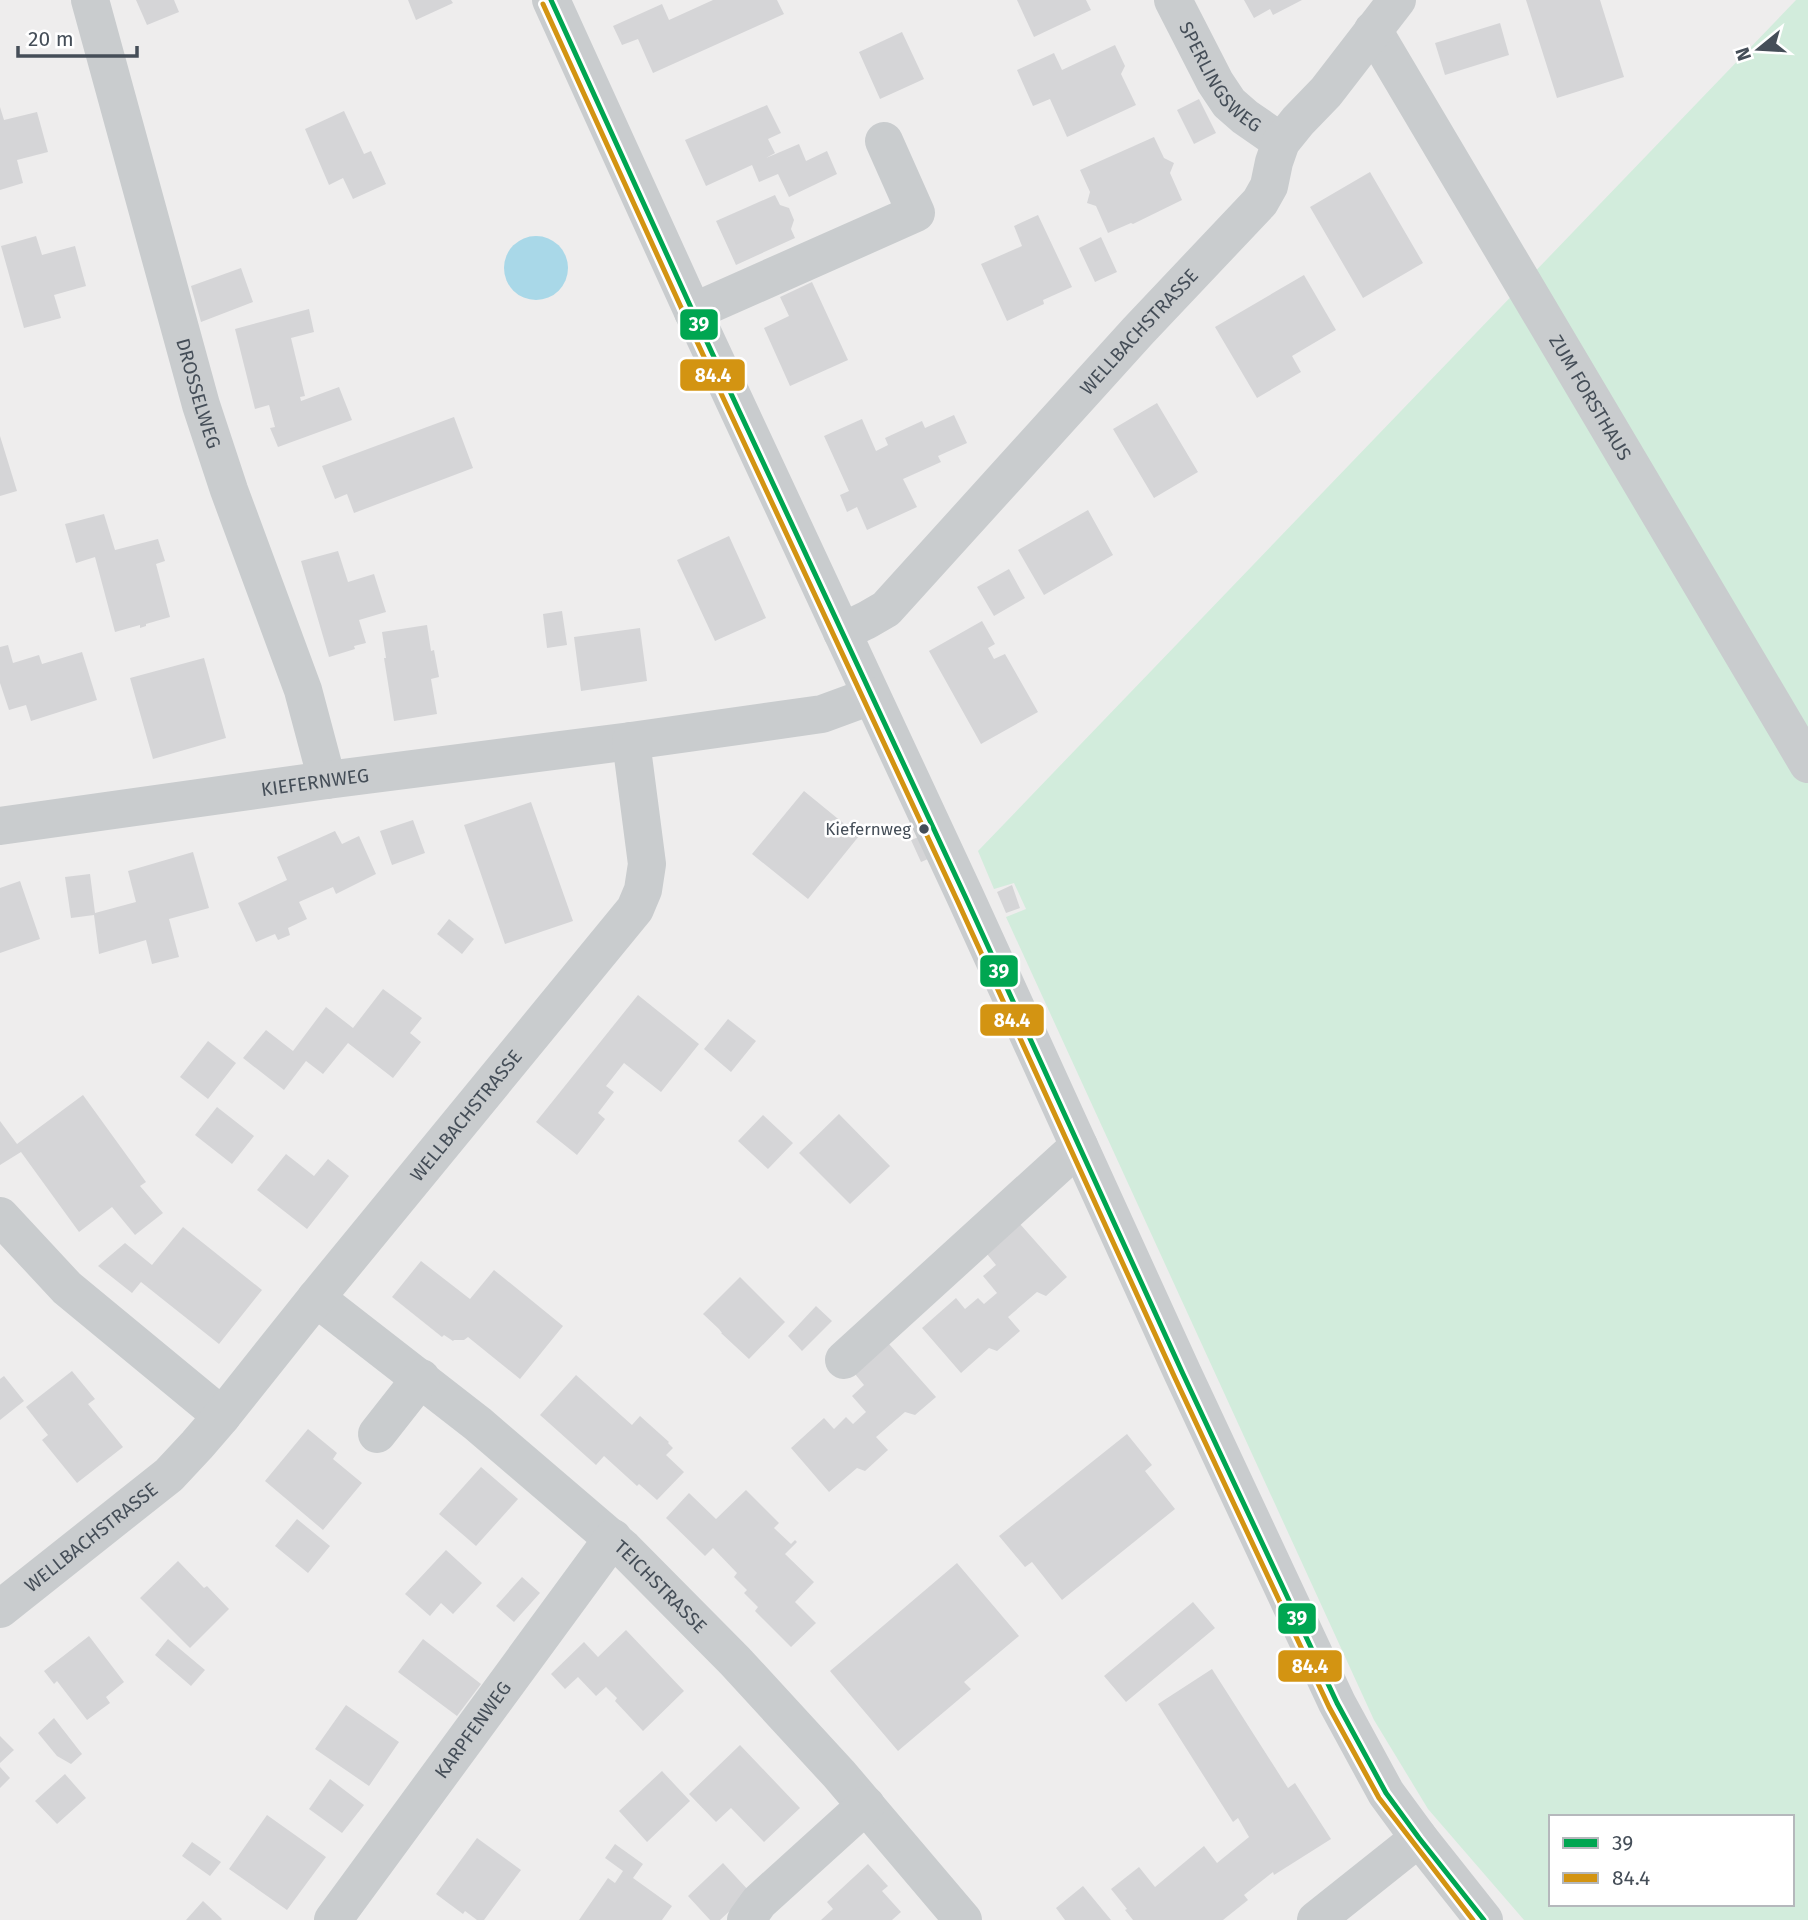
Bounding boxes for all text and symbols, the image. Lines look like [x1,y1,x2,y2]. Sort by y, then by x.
scale bar [18,14,136,58]
north arrow [1724,14,1794,84]
street label: SPERLINGSWEG [1174,17,1266,137]
text: 20 m [28,26,74,52]
text: N [1730,45,1756,64]
street label: WELLBACHSTRASSE [1075,264,1203,399]
line badge: 39 [679,308,719,341]
text: 39 [688,313,710,336]
street label: ZUM FORSTHAUS [1545,330,1637,464]
street label: DROSSELWEG [172,336,226,451]
line badge: 84.4 [679,358,746,392]
text: 84.4 [695,364,732,387]
street label: KIEFERNWEG [260,763,370,801]
place label: Kiefernweg [825,819,911,840]
marker: Kiefernweg [917,822,931,836]
line badge: 39 [979,954,1019,988]
text: 39 [988,960,1010,983]
line badge: 84.4 [979,1003,1045,1037]
text: 84.4 [994,1009,1031,1032]
street label: WELLBACHSTRASSE [405,1045,526,1186]
street label: WELLBACHSTRASSE [20,1477,162,1597]
street label: TEICHSTRASSE [610,1535,712,1638]
line badge: 39 [1277,1602,1317,1635]
text: 39 [1286,1607,1308,1630]
line badge: 84.4 [1277,1649,1343,1683]
text: 84.4 [1292,1655,1329,1678]
street label: KARPFENWEG [429,1677,516,1783]
legend [1549,1815,1794,1906]
text: 39 [1612,1830,1633,1856]
text: 84.4 [1612,1865,1650,1891]

